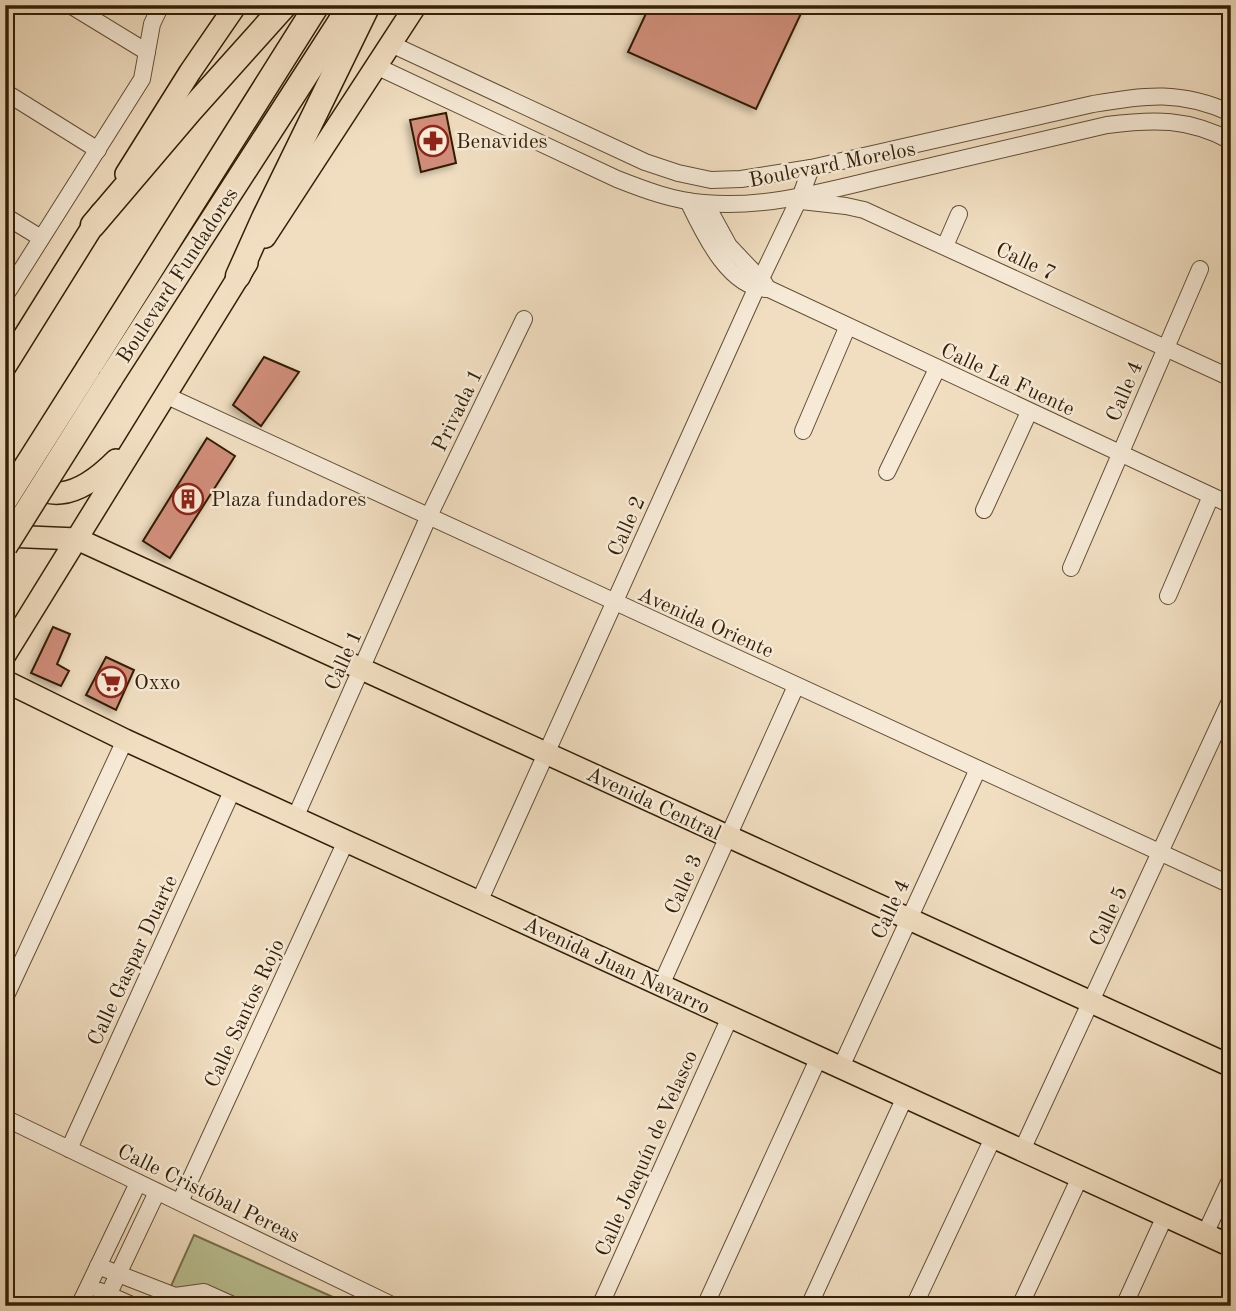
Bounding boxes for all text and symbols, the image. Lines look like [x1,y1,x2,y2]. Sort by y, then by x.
pharmacy icon: Benavides [416,124,450,158]
place label: Benavides [456,132,548,153]
street label: Boulevard Morelos [747,139,917,192]
street label: Boulevard Fundadores [114,184,243,367]
street label: Calle 7 [992,239,1059,285]
street label: Calle La Fuente [937,340,1078,421]
street label: Calle 4 [1103,358,1147,425]
street label: Privada 1 [429,366,487,455]
building icon: Plaza fundadores [171,482,205,516]
place label: Plaza fundadores [211,490,366,511]
street label: Calle 2 [605,493,650,560]
street label: Avenida Oriente [635,584,776,663]
street label: Calle 1 [322,627,367,694]
supermarket icon: Oxxo [94,665,128,699]
place label: Oxxo [134,673,180,694]
street label: Avenida Central [583,764,724,845]
street label: Calle 3 [662,851,707,918]
street label: Calle Gaspar Duarte [85,872,182,1049]
street label: Calle 4 [868,876,914,943]
street label: Calle 5 [1086,883,1132,950]
street label: Avenida Juan Navarro [520,914,713,1019]
street label: Calle Santos Rojo [202,936,289,1091]
street label: Calle Joaquín de Velasco [592,1047,702,1260]
street label: Calle Cristóbal Pereas [114,1141,303,1248]

